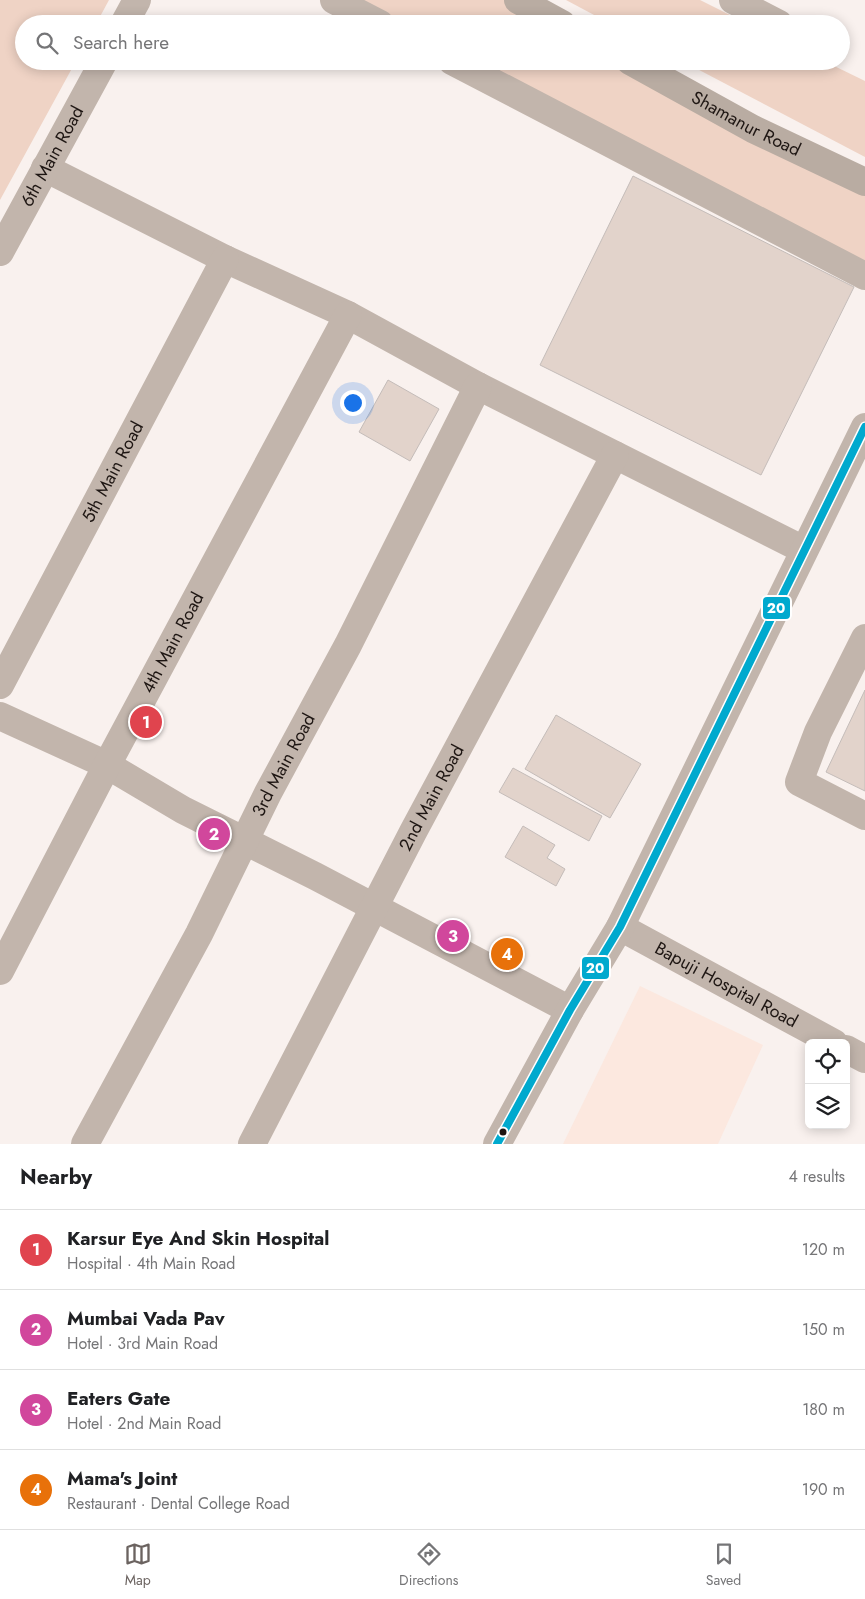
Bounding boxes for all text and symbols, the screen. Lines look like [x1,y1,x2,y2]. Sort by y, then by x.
search box [15,15,850,70]
icon: search [33,29,61,57]
text: Search here [73,29,169,56]
street label: Shamanur Road [687,84,805,163]
street label: 6th Main Road [14,101,90,211]
your location [340,390,366,416]
street label: 5th Main Road [75,417,150,527]
street label: 4th Main Road [135,587,210,698]
line badge: 20 [762,596,791,620]
text: 20 [767,598,785,618]
pin: 1 [130,703,162,741]
street label: 3rd Main Road [246,709,322,821]
street label: 2nd Main Road [392,740,470,855]
pin: 2 [198,815,230,853]
pin: 3 [437,917,469,955]
pin: 4 [491,935,523,973]
street label: Bapuji Hospital Road [650,935,803,1034]
line badge: 20 [581,956,610,980]
text: 20 [586,958,604,978]
map controls [805,1039,850,1129]
button: locate [805,1039,850,1084]
button: layers [805,1084,850,1129]
unlabelled marker [498,1127,508,1137]
text: Nearby [20,1162,92,1192]
text: 4 results [789,1165,845,1188]
text: Karsur Eye And Skin Hospital [67,1225,329,1252]
text: 1 [32,1238,40,1261]
text: 120 m [802,1238,845,1261]
text: Hospital · 4th Main Road [67,1252,235,1275]
text: Mumbai Vada Pav [67,1305,225,1332]
text: 2 [31,1318,41,1341]
text: 150 m [802,1318,845,1341]
text: Hotel · 3rd Main Road [67,1332,218,1355]
text: Eaters Gate [67,1385,170,1412]
text: 3 [31,1398,41,1421]
text: 180 m [802,1398,845,1421]
text: Hotel · 2nd Main Road [67,1412,221,1435]
text: Mama's Joint [67,1465,177,1492]
text: 4 [30,1478,42,1501]
text: 190 m [802,1478,845,1501]
text: Restaurant · Dental College Road [67,1492,290,1515]
tab: Map [124,1540,152,1590]
tab: Directions [399,1540,458,1590]
tab: Saved [706,1540,741,1590]

